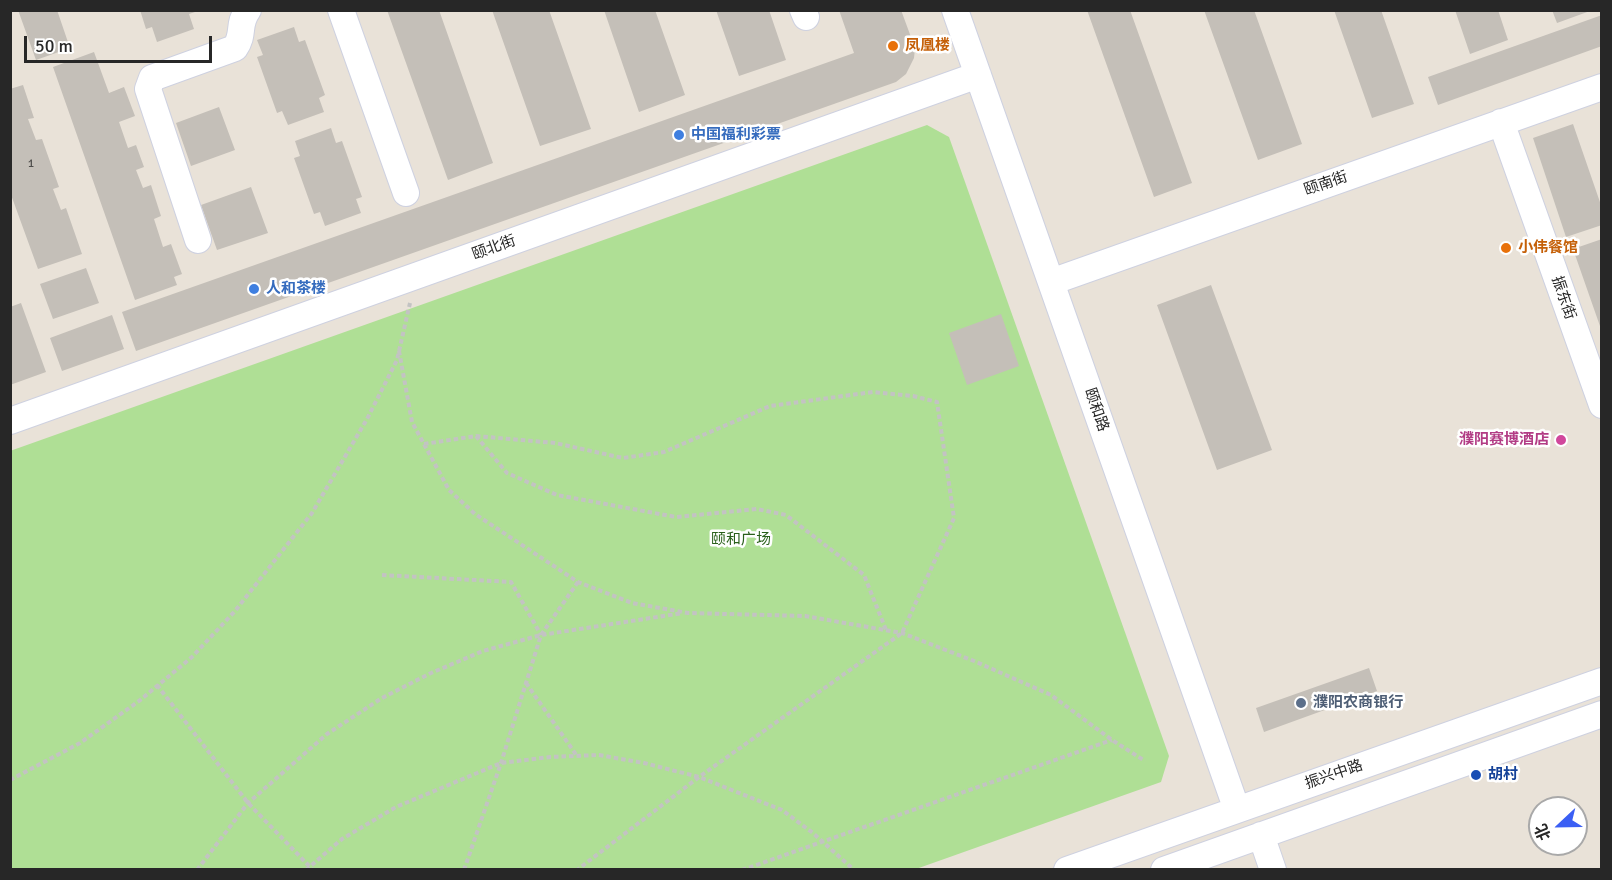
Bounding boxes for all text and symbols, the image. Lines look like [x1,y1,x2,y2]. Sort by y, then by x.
scale bar [27,24,214,62]
text: 50 m [35,35,73,57]
place label: 凤凰楼 [905,37,950,55]
marker: 凤凰楼 [886,39,900,53]
place label: 中国福利彩票 [691,126,781,144]
marker: 中国福利彩票 [672,128,686,142]
house number: 1 [28,157,34,171]
street label: 颐南街 [1302,168,1350,200]
street label: 颐北街 [470,232,518,264]
place label: 小伟餐馆 [1518,239,1578,257]
marker: 小伟餐馆 [1499,241,1513,255]
street label: 振东街 [1547,274,1579,322]
place label: 人和茶楼 [266,280,326,298]
marker: 人和茶楼 [247,282,261,296]
street label: 颐和路 [1080,386,1112,434]
place label: 濮阳赛博酒店 [1459,431,1549,449]
marker: 濮阳赛博酒店 [1554,433,1568,447]
park label: 颐和广场 [711,531,771,549]
place label: 濮阳农商银行 [1313,694,1403,712]
marker: 濮阳农商银行 [1294,696,1308,710]
street label: 振兴中路 [1303,757,1365,793]
place label: 胡村 [1488,766,1518,784]
marker: 胡村 [1469,768,1483,782]
north arrow [1528,796,1588,856]
text: 北 [1531,821,1555,843]

